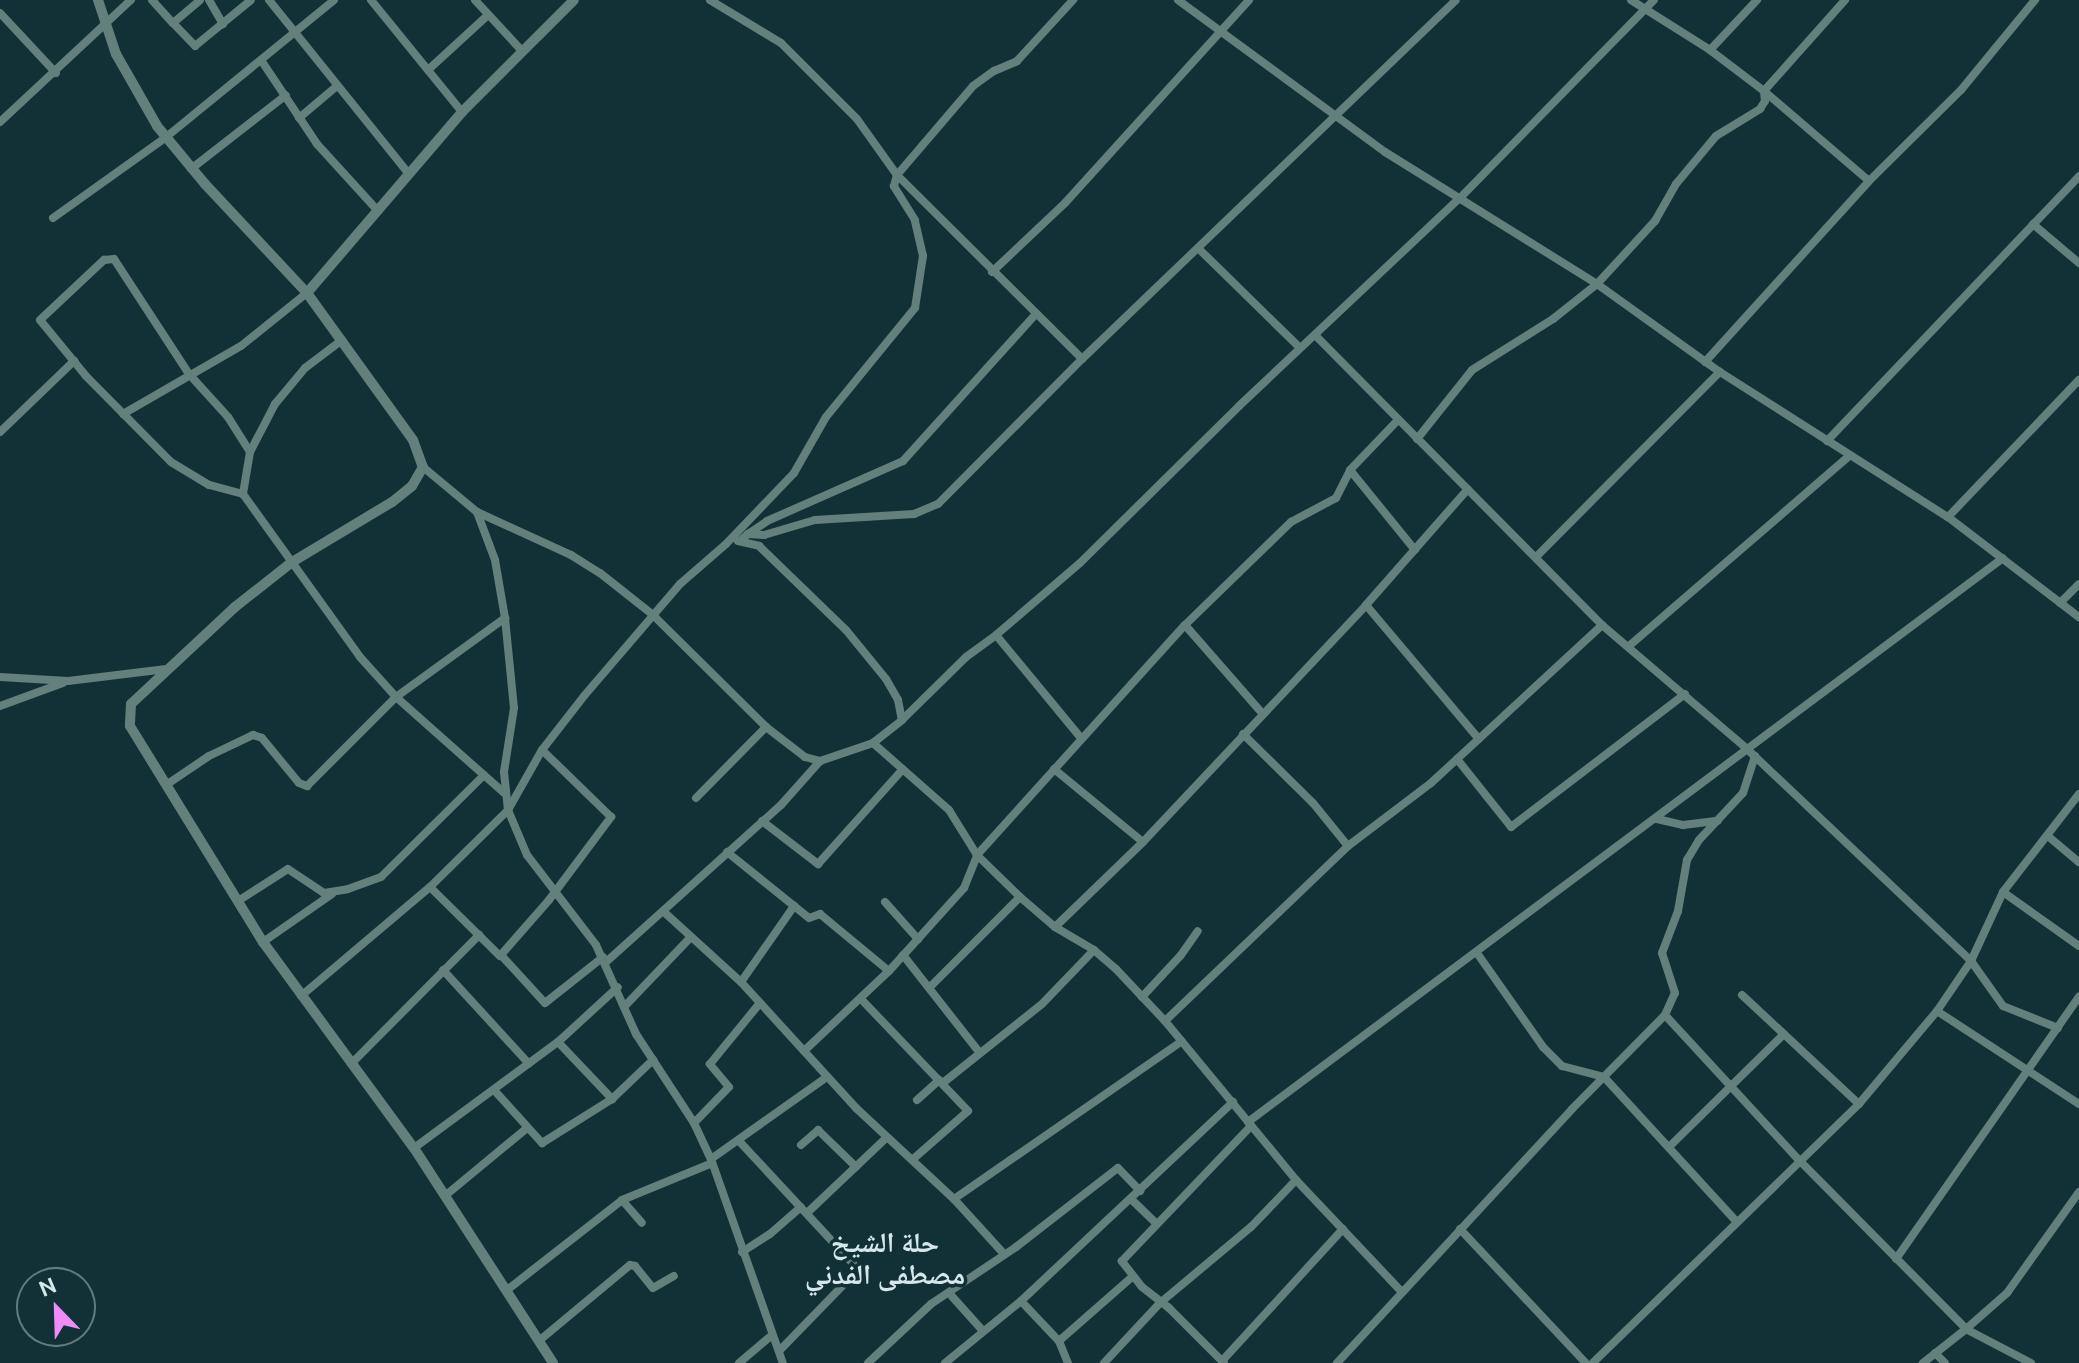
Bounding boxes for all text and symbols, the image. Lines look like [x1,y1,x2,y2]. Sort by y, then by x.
district label: حلة الشيخ مصطفى الفدني [805,1225,965,1291]
north arrow [16,1267,96,1347]
text: N [35,1272,60,1301]

